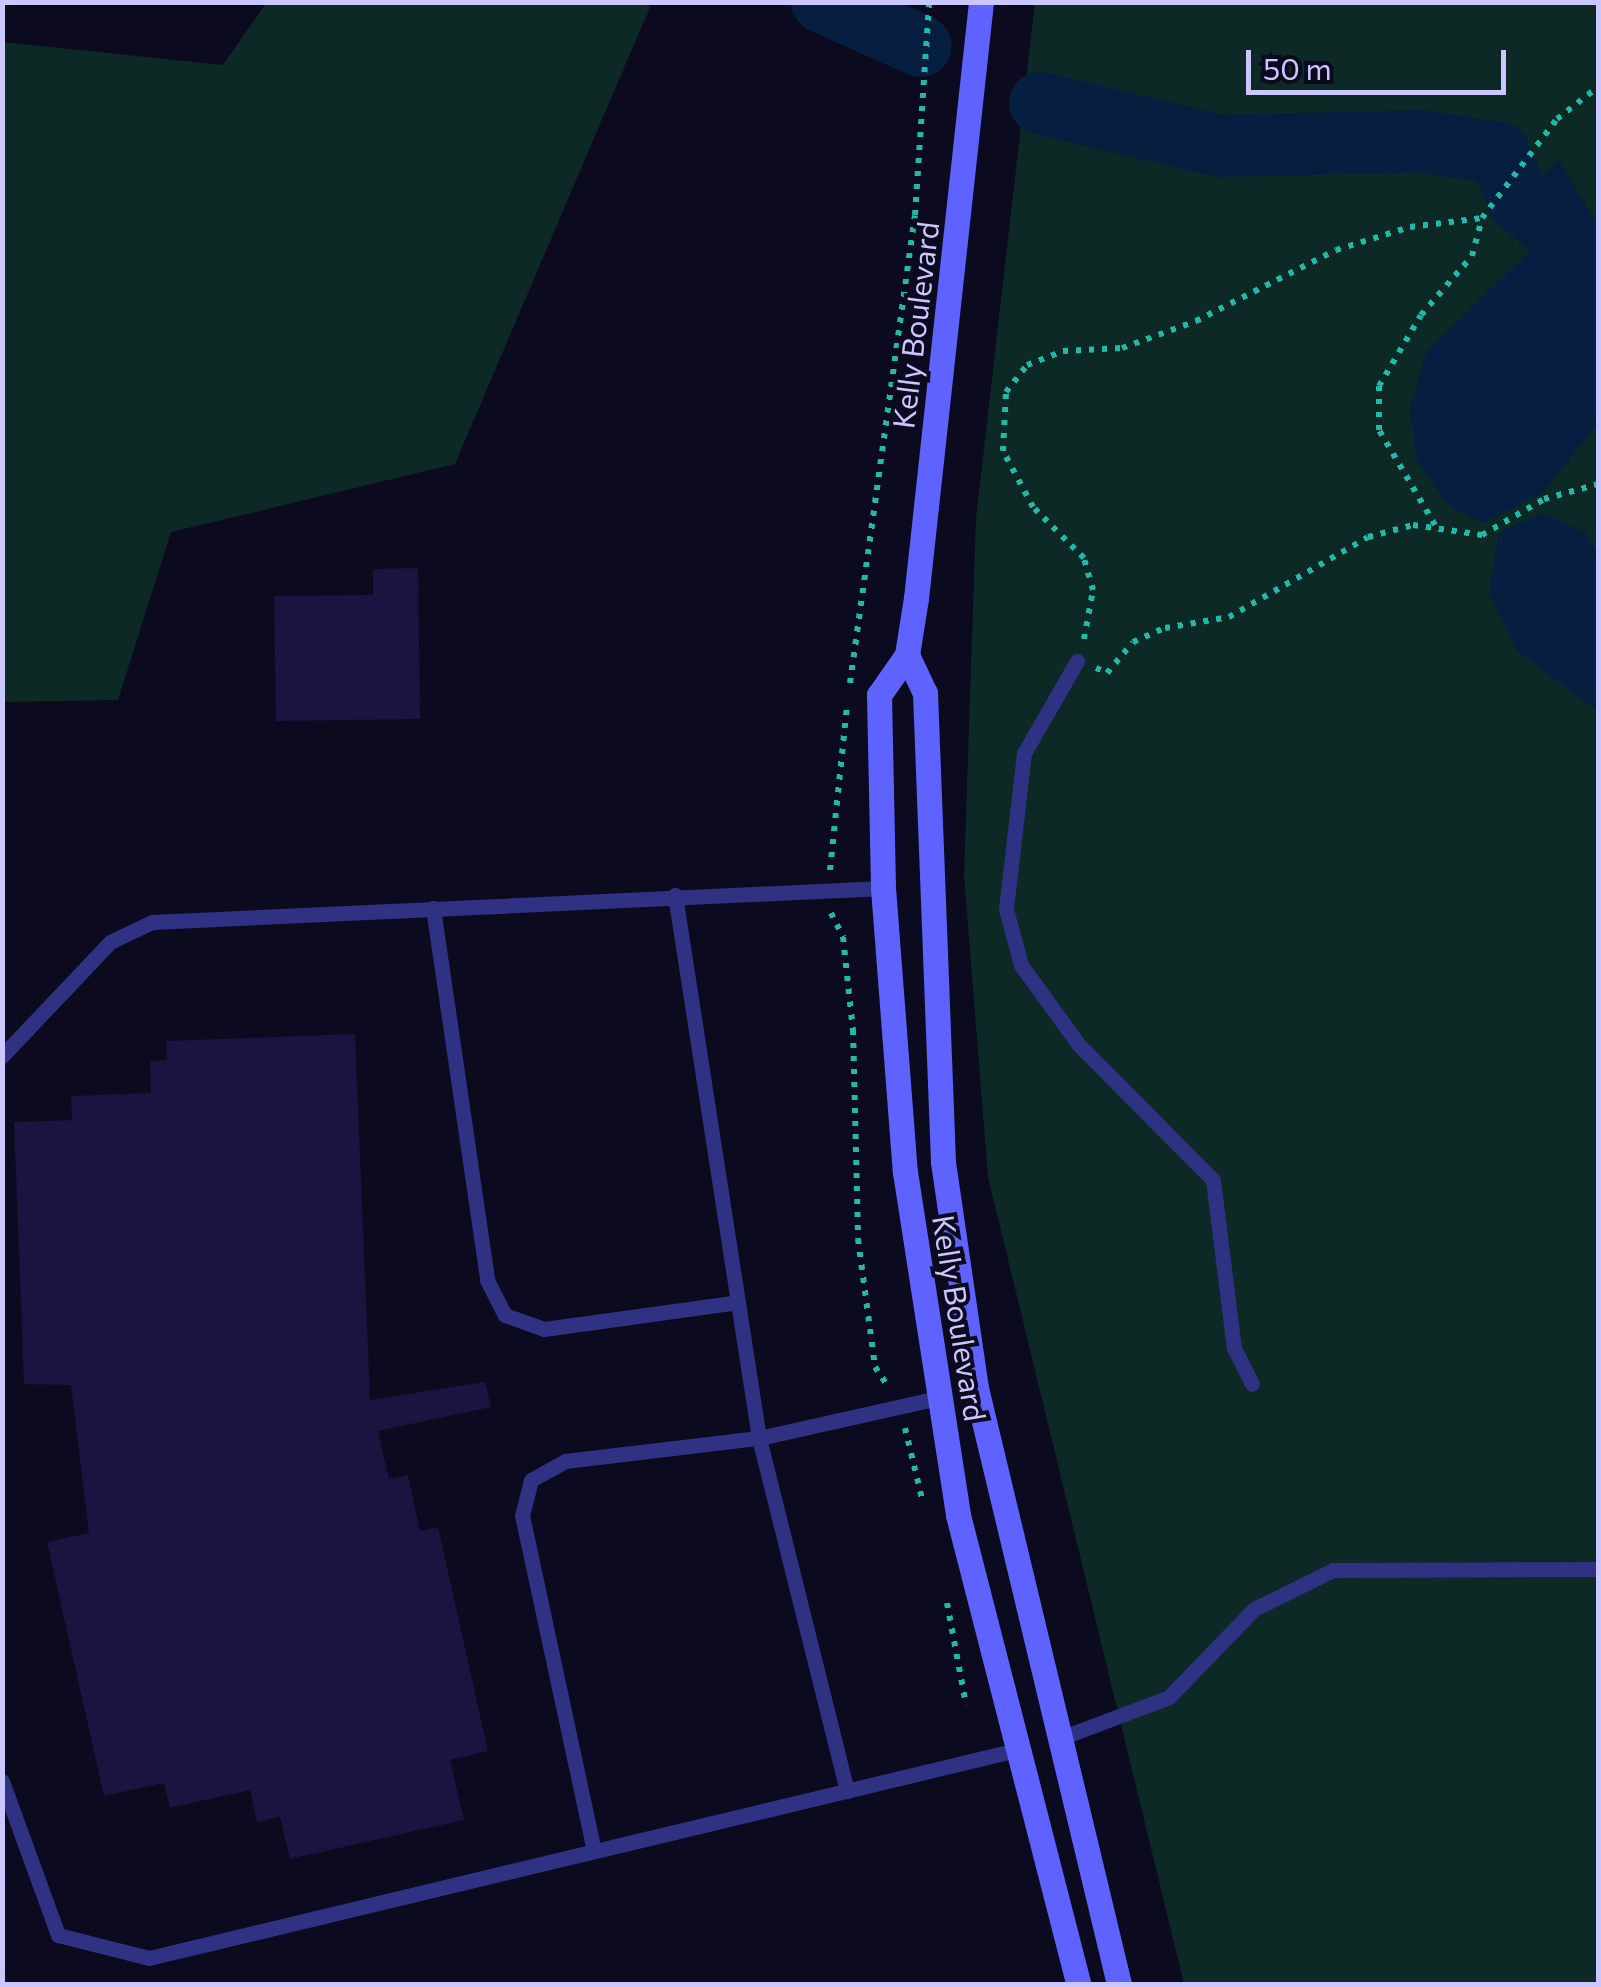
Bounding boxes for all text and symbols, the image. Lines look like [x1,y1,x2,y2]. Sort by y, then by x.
scale bar [1251,30,1511,92]
text: 50 m [1263,49,1332,86]
street label: Kelly Boulevard [884,220,946,430]
street label: Kelly Boulevard [926,1212,994,1424]

